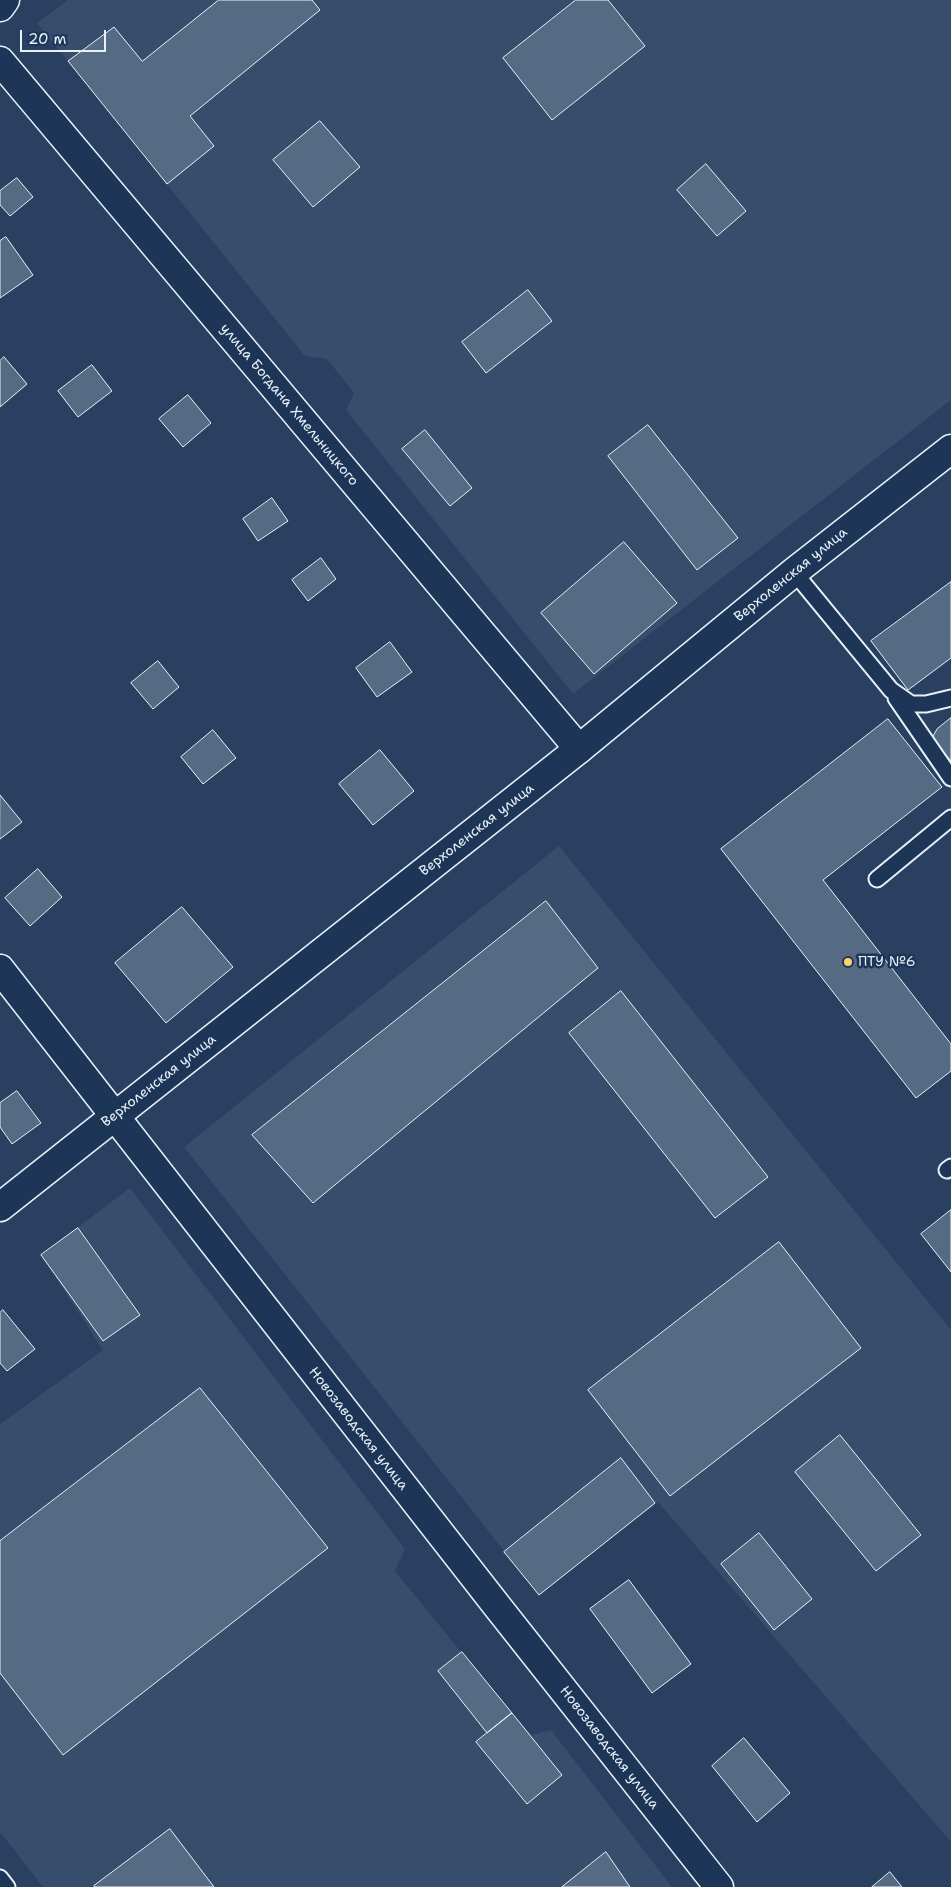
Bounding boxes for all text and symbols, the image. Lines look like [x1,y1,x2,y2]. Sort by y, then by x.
scale bar [22,20,109,52]
text: 20 m [28,29,67,49]
street label: улица Богдана Хмельницкого [216,321,362,489]
street label: Верхоленская улица [731,524,851,626]
street label: Верхоленская улица [416,780,538,880]
place label: ПТУ №6 [858,954,915,970]
marker: ПТУ №6 [842,956,854,968]
street label: Верхоленская улица [98,1031,220,1131]
street label: Новозаводская улица [305,1364,411,1494]
street label: Новозаводская улица [556,1683,662,1813]

